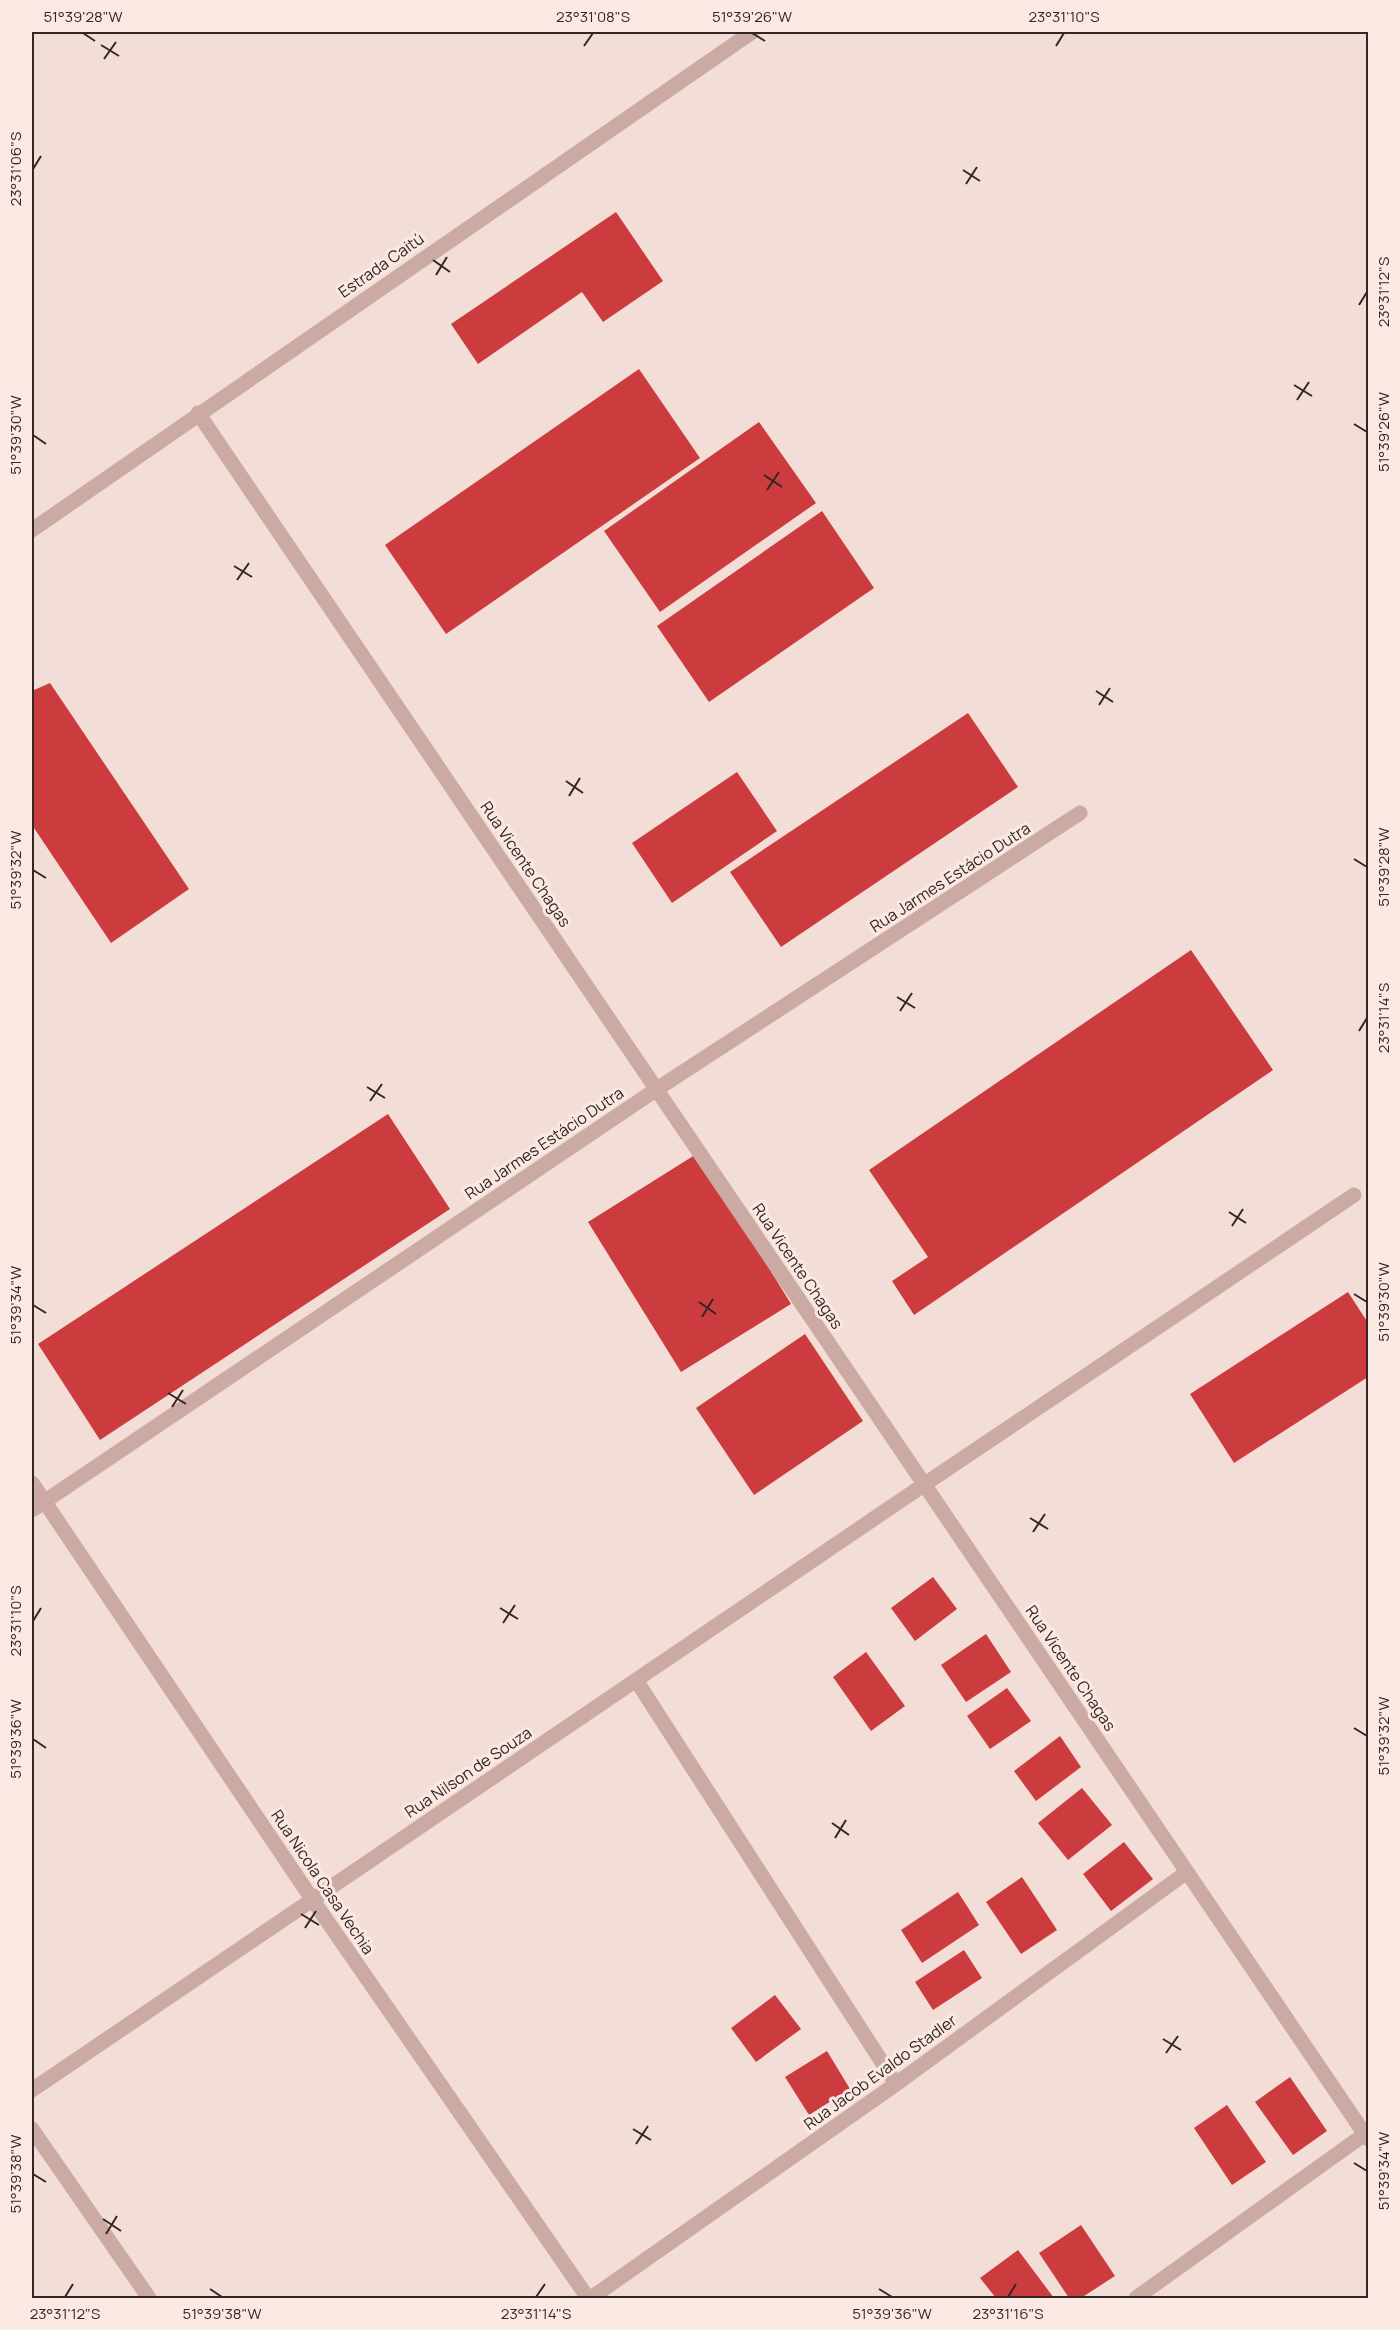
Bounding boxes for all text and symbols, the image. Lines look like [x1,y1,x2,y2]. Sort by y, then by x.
text: 51°39'28"W [43,6,123,27]
text: 23°31'08"S [556,6,630,27]
text: 51°39'26"W [712,6,792,27]
text: 23°31'10"S [1028,6,1100,27]
text: 23°31'06"S [5,132,26,206]
street label: Estrada Caitú [334,227,428,303]
text: 23°31'12"S [1373,257,1394,327]
text: 51°39'26"W [1373,392,1394,472]
text: 51°39'30"W [5,395,26,475]
street label: Rua Vicente Chagas [476,797,576,931]
street label: Rua Jarmes Estácio Dutra [866,817,1034,937]
text: 51°39'28"W [1373,827,1394,907]
text: 51°39'32"W [5,831,26,909]
text: 23°31'14"S [1373,983,1394,1053]
street label: Rua Jarmes Estácio Dutra [460,1082,628,1204]
street label: Rua Vicente Chagas [748,1199,848,1333]
text: 51°39'30"W [1373,1262,1394,1342]
text: 51°39'34"W [5,1266,26,1344]
text: 23°31'10"S [5,1585,26,1657]
street label: Rua Vicente Chagas [1021,1601,1121,1735]
text: 51°39'32"W [1373,1697,1394,1775]
text: 51°39'36"W [5,1699,26,1779]
street label: Rua Nilson de Souza [400,1721,536,1823]
street label: Rua Nicola Casa Vechia [266,1805,380,1959]
street label: Rua Jacob Evaldo Stadler [799,2009,961,2135]
text: 51°39'34"W [1373,2132,1394,2210]
text: 51°39'38"W [5,2135,26,2213]
text: 23°31'12"S [30,2303,100,2324]
text: 51°39'38"W [183,2303,261,2324]
text: 23°31'14"S [501,2303,571,2324]
text: 51°39'36"W [852,2303,932,2324]
text: 23°31'16"S [972,2303,1044,2324]

